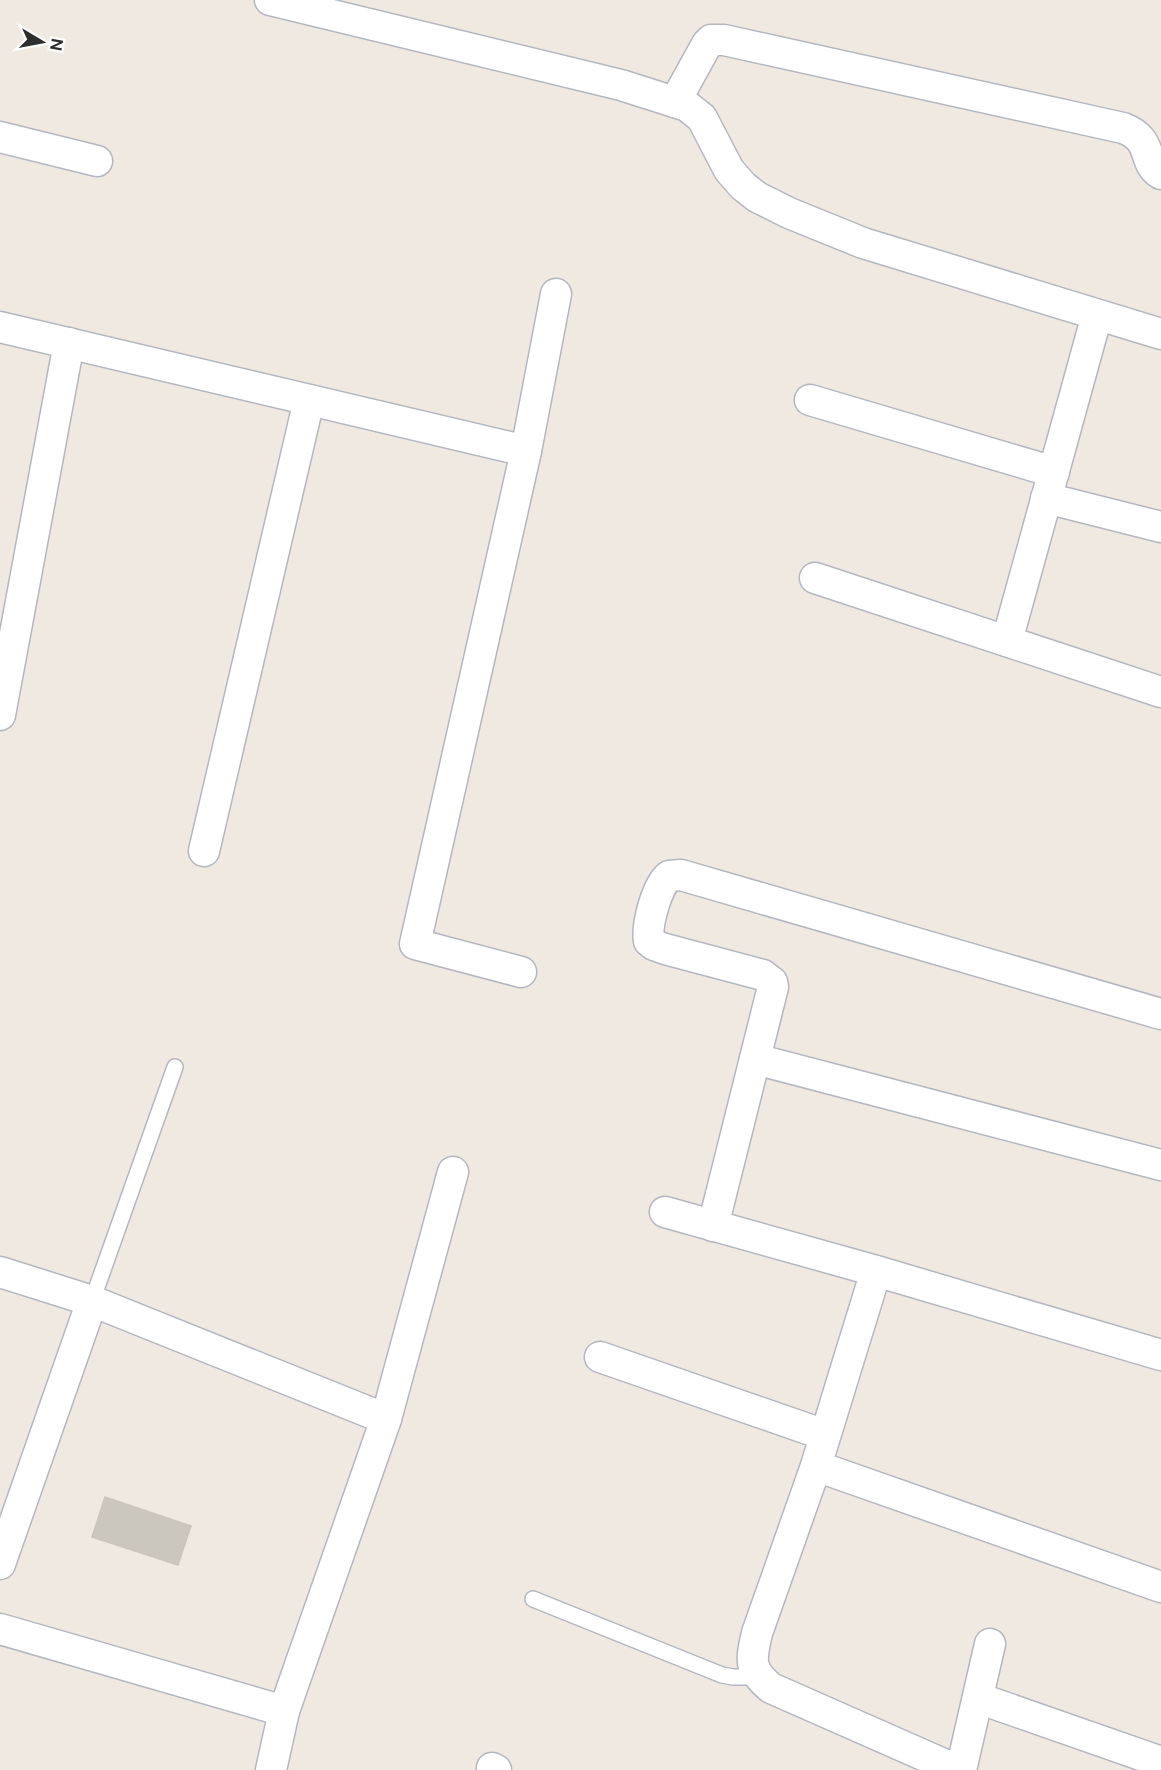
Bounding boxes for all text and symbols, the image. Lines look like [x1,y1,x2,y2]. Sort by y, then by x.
north arrow [12,12,72,72]
text: N [46,37,67,52]

